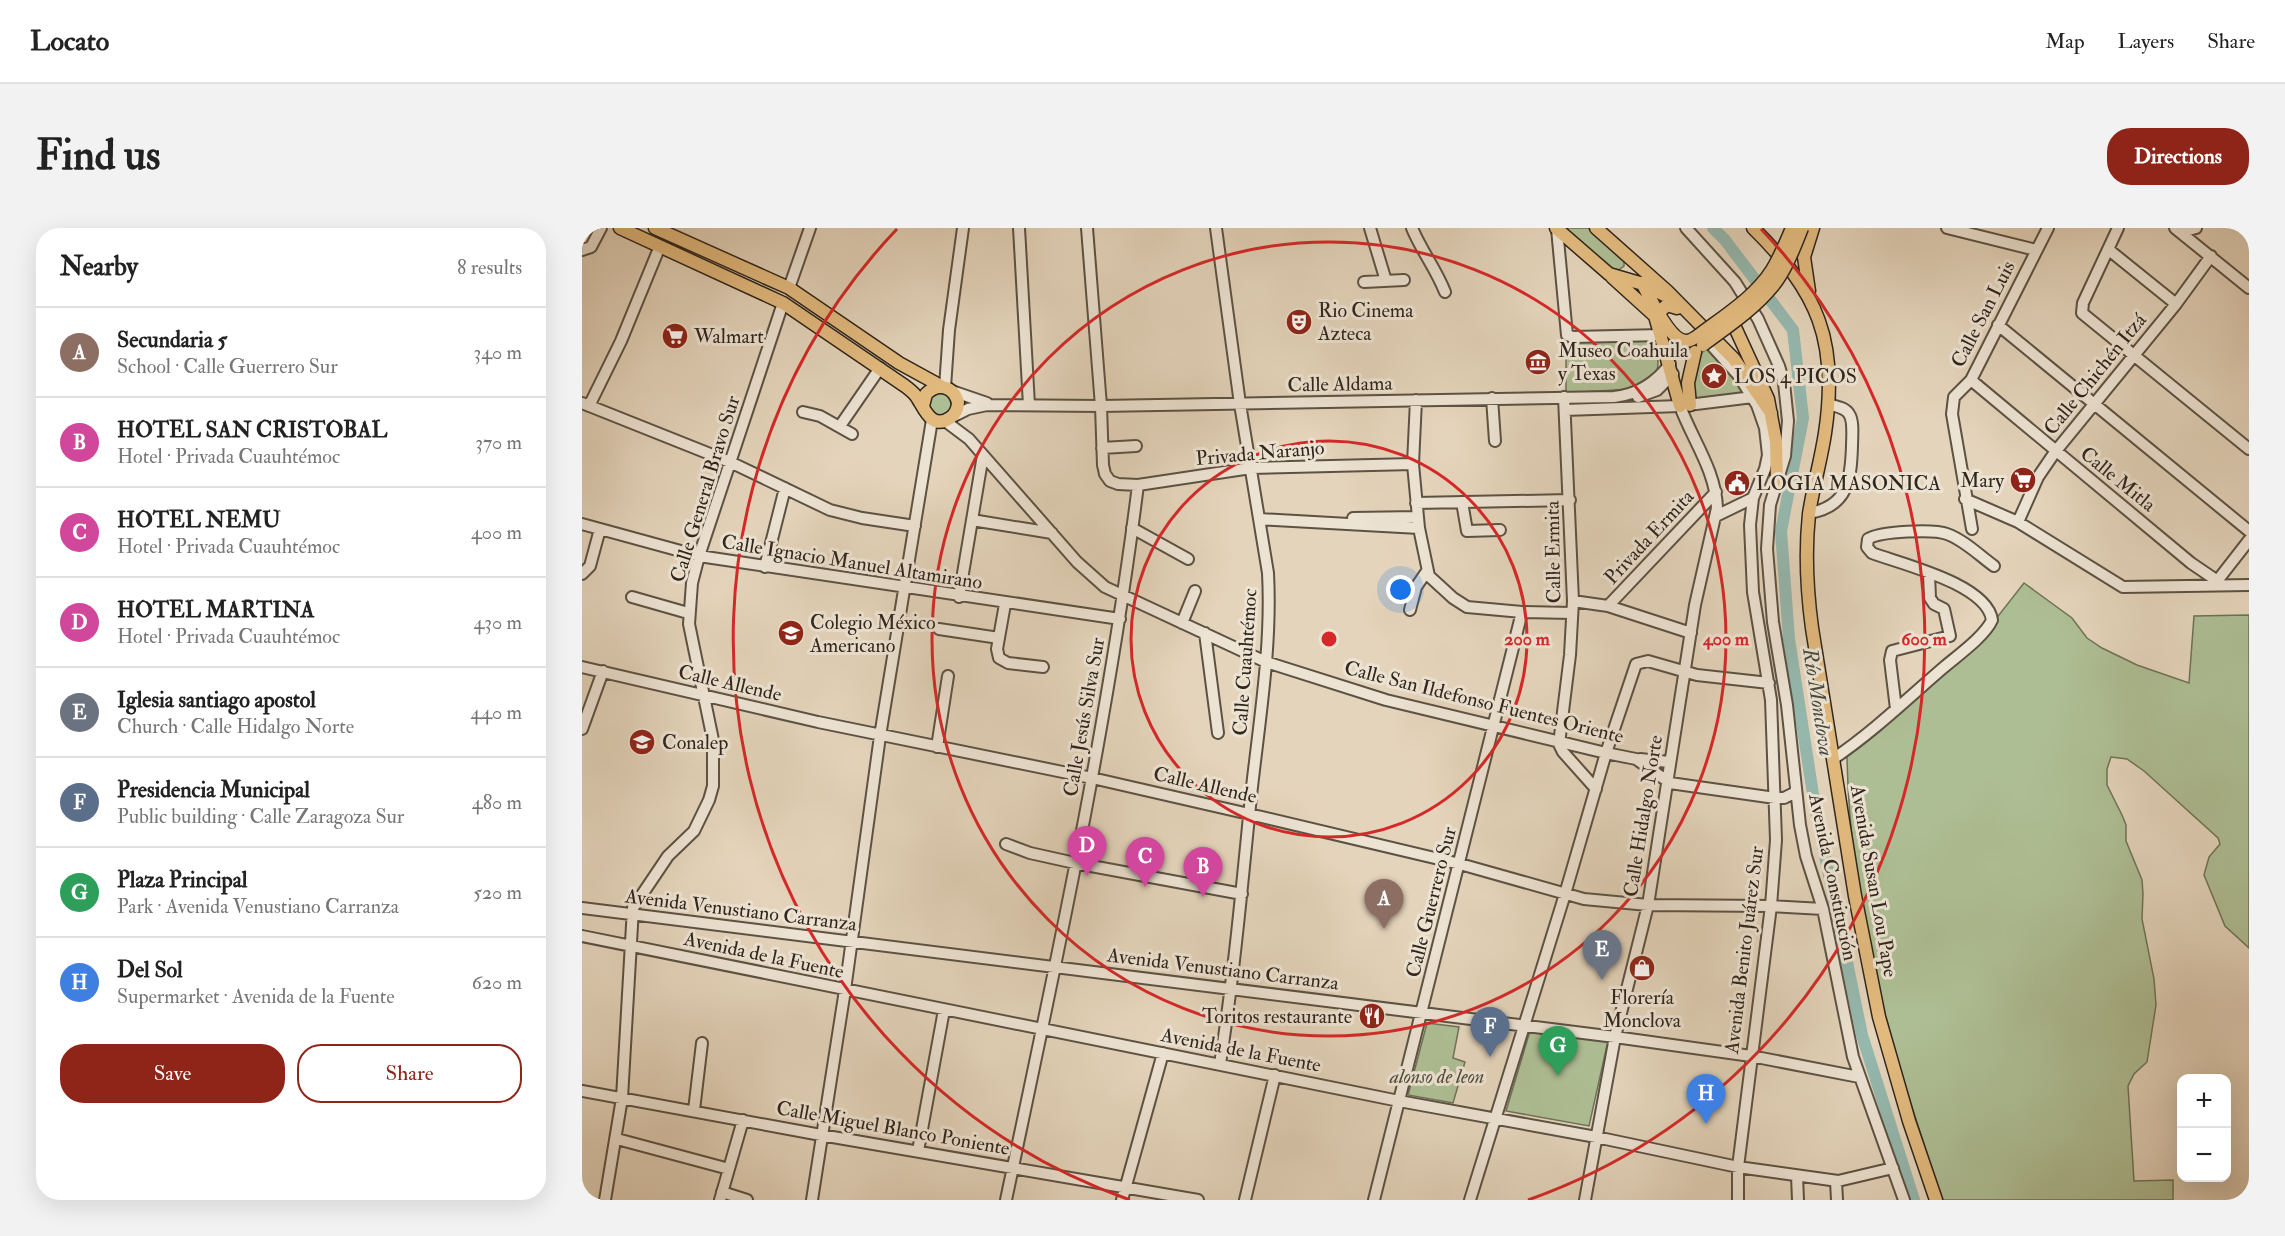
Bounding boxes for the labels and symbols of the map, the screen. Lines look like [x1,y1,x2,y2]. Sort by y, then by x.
street label: Calle San Luis [1945,256,2021,372]
place label: Rio Cinema Azteca [1317,298,1414,346]
theatre icon: Rio Cinema Azteca [1284,307,1314,337]
street label: Calle Chichén Itzá [2038,307,2152,440]
supermarket icon: Walmart [660,321,690,351]
place label: Walmart [693,324,764,349]
place label: Museo Coahuila y Texas [1558,338,1689,386]
museum icon: Museo Coahuila y Texas [1523,347,1553,377]
place icon: LOS 4 PICOS [1699,361,1729,391]
place label: LOS 4 PICOS [1734,364,1857,389]
street label: Calle Aldama [1287,371,1394,397]
street label: Calle General Bravo Sur [665,392,745,585]
street label: Privada Naranjo [1195,435,1325,471]
street label: Calle Mitla [2075,441,2161,517]
supermarket icon: Mary [2008,465,2038,495]
public building icon: LOGIA MASONICA [1722,468,1752,498]
place label: Mary [1960,468,2005,493]
place label: LOGIA MASONICA [1756,471,1941,496]
street label: Privada Ermita [1599,484,1700,590]
street label: Calle Ermita [1540,500,1566,604]
street label: Calle Ignacio Manuel Altamirano [720,529,984,595]
your location [1386,575,1415,604]
street label: Calle Cuauhtémoc [1227,588,1263,736]
place label: Colegio México Americano [809,610,936,658]
school or university icon: Colegio México Americano [776,618,806,648]
text: 200 m [1504,628,1551,651]
text: 400 m [1702,628,1750,651]
text: 600 m [1901,628,1948,651]
centre of rings [1319,629,1339,649]
street label: Calle Jesús Silva Sur [1058,635,1110,799]
water label: Río Monclova [1796,645,1840,758]
street label: Calle San Ildefonso Fuentes Oriente [1342,655,1626,749]
street label: Calle Allende [676,659,784,707]
school or university icon: Conalep [627,727,657,757]
place label: Conalep [662,730,728,756]
street label: Calle Hidalgo Norte [1618,733,1668,899]
street label: Calle Allende [1151,761,1259,809]
street label: Avenida Susan Lou Pape [1844,782,1903,979]
street label: Avenida Constitución [1803,790,1863,963]
street label: Calle Guerrero Sur [1400,824,1462,980]
pin: D [1068,826,1106,876]
pin: C [1126,838,1164,887]
street label: Avenida Benito Juárez Sur [1719,844,1769,1056]
pin: B [1184,848,1222,897]
pin: A [1364,880,1404,929]
street label: Avenida Venustiano Carranza [623,883,859,937]
street label: Avenida de la Fuente [681,926,846,984]
pin: E [1582,930,1622,980]
street label: Avenida Venustiano Carranza [1105,942,1341,996]
shop icon: Florería Monclova [1627,953,1657,983]
place label: Florería Monclova [1603,985,1682,1033]
restaurant icon: Toritos restaurante [1357,1001,1387,1031]
place label: Toritos restaurante [1202,1004,1352,1029]
pin: F [1470,1008,1510,1057]
street label: Avenida de la Fuente [1158,1022,1323,1078]
pin: G [1538,1026,1578,1076]
park label: alonso de leon [1389,1064,1484,1089]
pin: H [1686,1074,1726,1124]
street label: Calle Miguel Blanco Poniente [774,1095,1012,1161]

